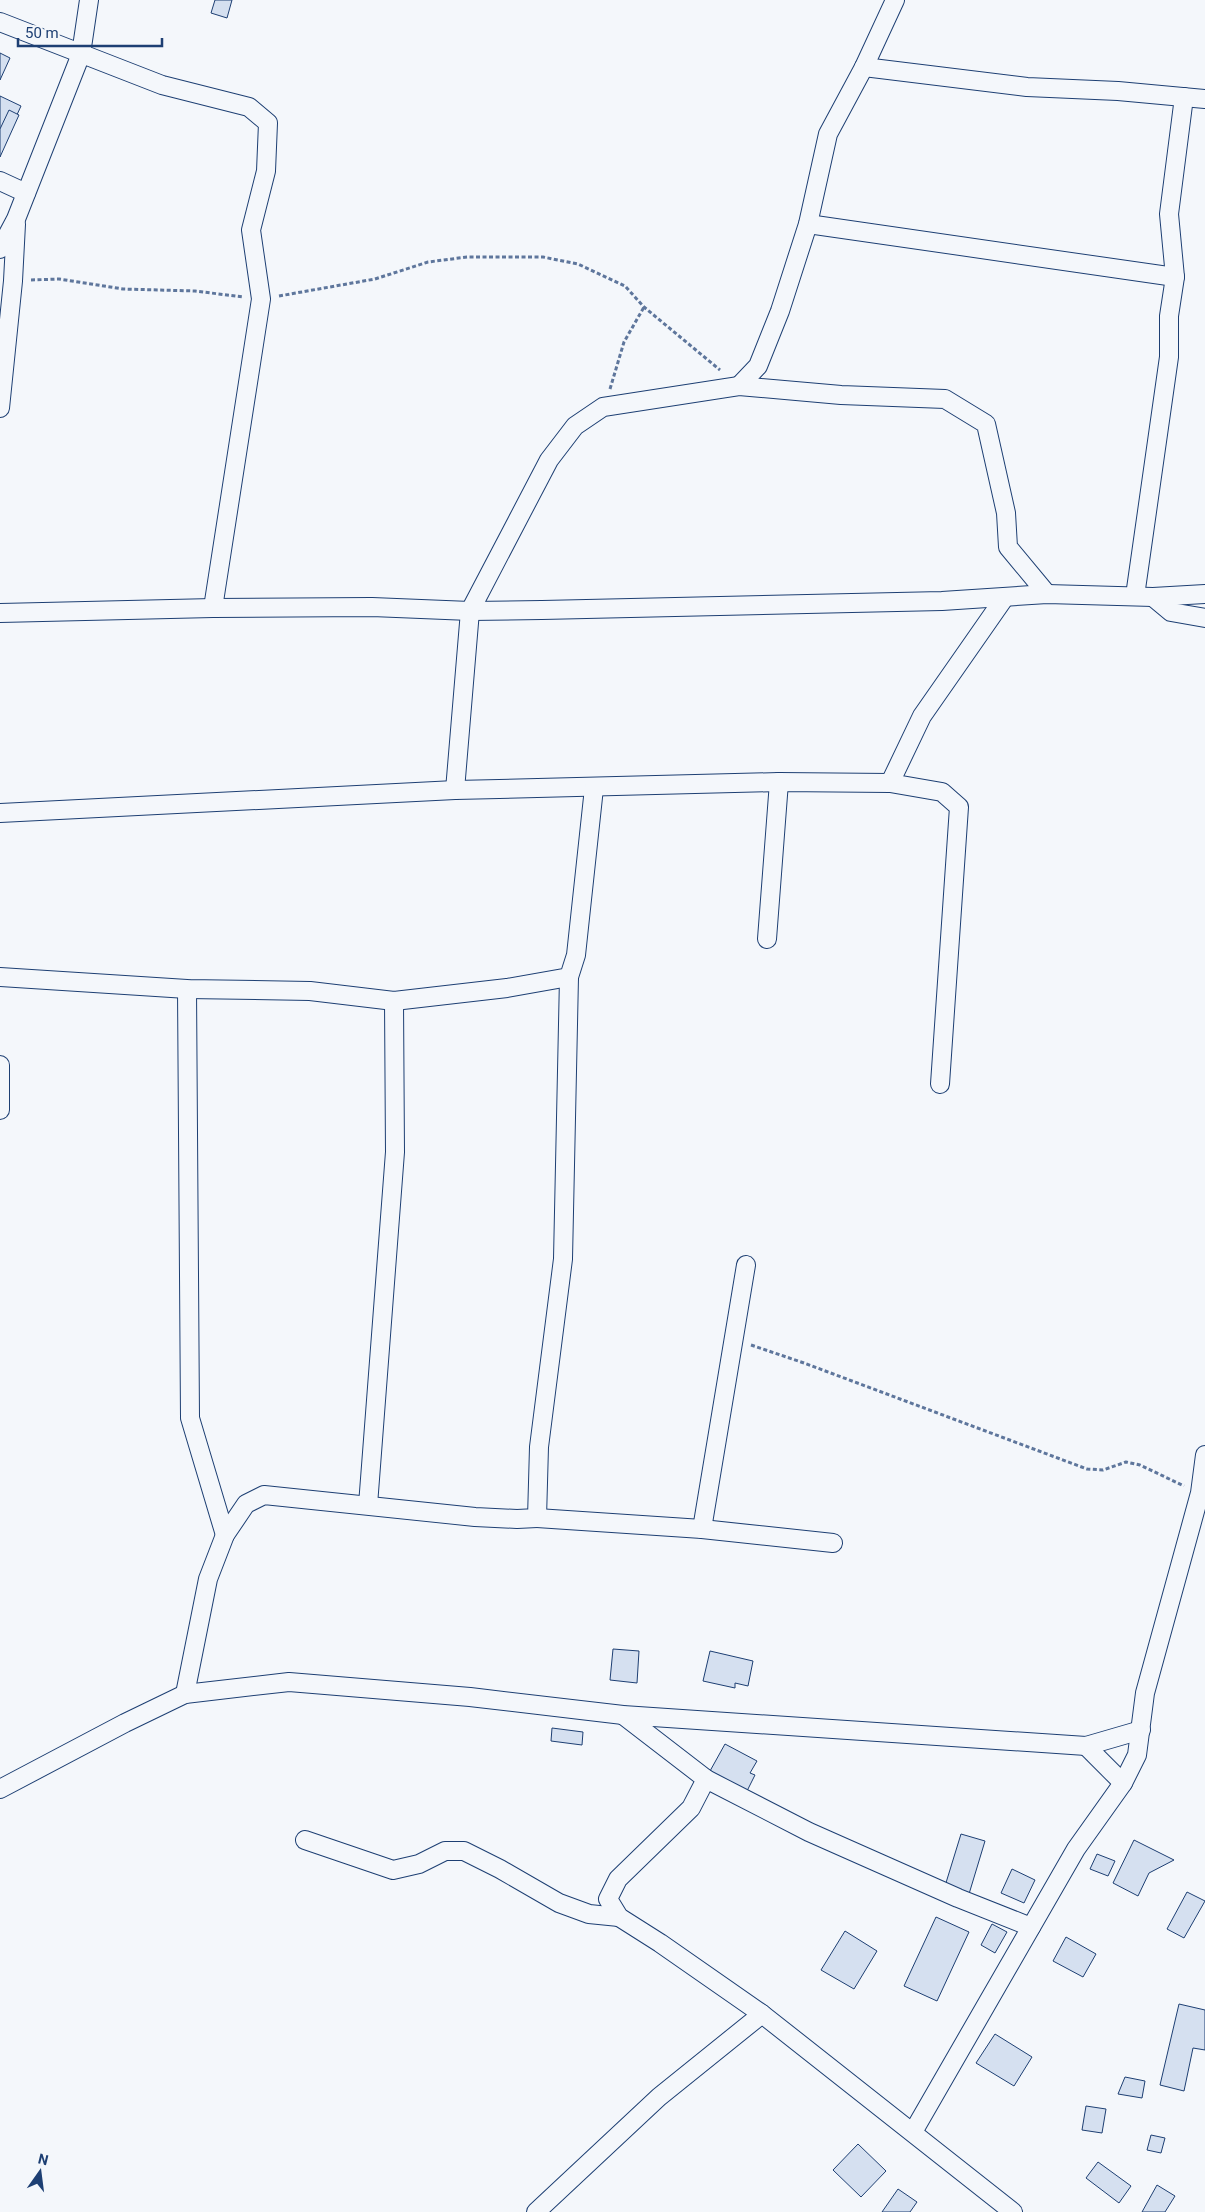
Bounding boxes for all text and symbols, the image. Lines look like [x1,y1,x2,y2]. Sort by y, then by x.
scale bar [18,15,161,47]
text: 50 m [25,24,59,42]
north arrow [15,2147,65,2197]
text: N [36,2150,50,2168]

